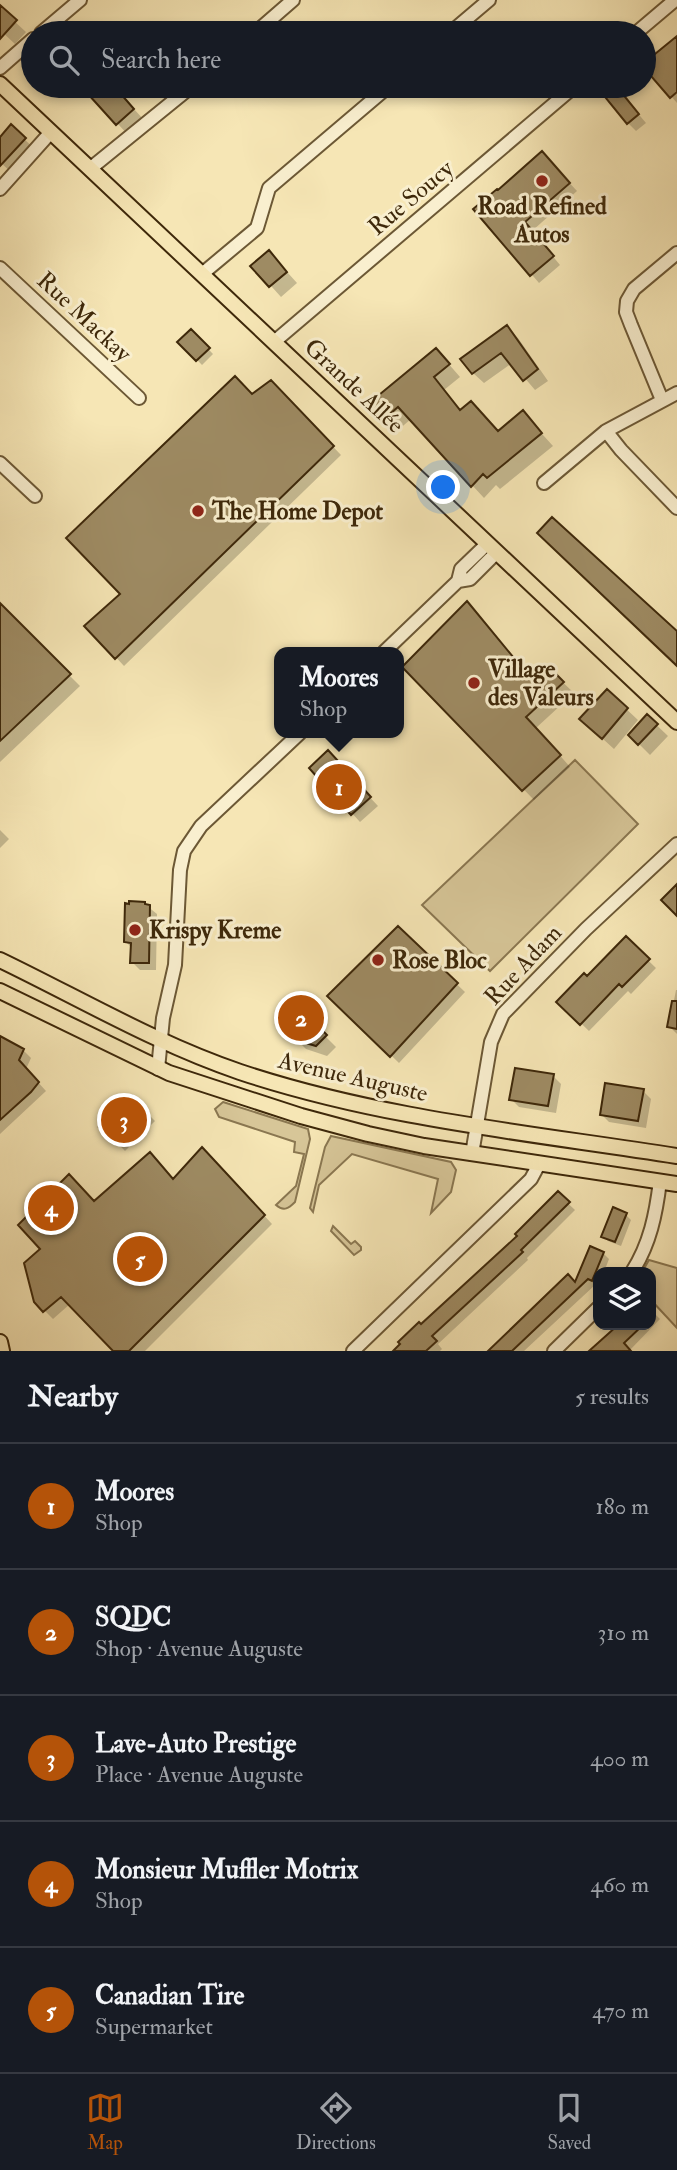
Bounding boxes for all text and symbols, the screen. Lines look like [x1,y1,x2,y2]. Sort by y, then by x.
search box [21,21,656,98]
icon: search [45,41,83,79]
text: Search here [101,44,221,76]
street label: Rue Soucy [362,153,460,243]
marker: Road Refined Autos [534,173,550,189]
place label: Road Refined Autos [477,191,607,250]
street label: Rue Mackay [30,265,138,369]
street label: Grande Allée [297,332,411,440]
your location [426,470,460,504]
place label: The Home Depot [211,496,383,527]
marker: The Home Depot [190,503,206,519]
popup [274,647,404,738]
place label: Village des Valeurs [487,654,594,713]
text: Moores [299,662,379,694]
marker: Village des Valeurs [466,675,482,691]
text: Shop [299,694,347,723]
pin: 1 [316,761,362,813]
place label: Krispy Kreme [149,915,281,946]
street label: Rue Adam [478,918,569,1012]
marker: Krispy Kreme [127,922,143,938]
place label: Rose Bloc [392,945,487,976]
marker: Rose Bloc [370,952,386,968]
pin: 2 [278,992,324,1044]
street label: Avenue Auguste [274,1045,431,1109]
pin: 3 [101,1094,147,1146]
pin: 4 [28,1182,74,1234]
pin: 5 [117,1233,163,1285]
map controls [593,1267,656,1330]
button: layers [593,1267,656,1330]
text: Nearby [28,1378,118,1415]
text: 5 results [575,1382,649,1411]
text: Moores [95,1476,174,1508]
text: 1 [47,1492,55,1521]
text: 180 m [596,1492,649,1521]
text: Shop [95,1508,143,1537]
text: SQDC [95,1602,171,1634]
text: 2 [45,1618,57,1647]
text: 310 m [598,1618,649,1647]
text: Shop · Avenue Auguste [95,1634,303,1663]
text: Lave-Auto Prestige [95,1728,296,1760]
text: 3 [47,1744,55,1773]
text: 400 m [590,1744,649,1773]
text: Place · Avenue Auguste [95,1760,303,1789]
text: Monsieur Muffler Motrix [95,1854,358,1886]
text: 4 [45,1870,57,1899]
text: 460 m [591,1870,649,1899]
text: Shop [95,1886,143,1915]
text: Canadian Tire [95,1980,244,2012]
text: 5 [46,1996,56,2025]
text: 470 m [592,1996,649,2025]
text: Supermarket [95,2012,213,2041]
tab: Map [86,2089,124,2155]
tab: Directions [296,2089,376,2155]
tab: Saved [548,2089,591,2155]

